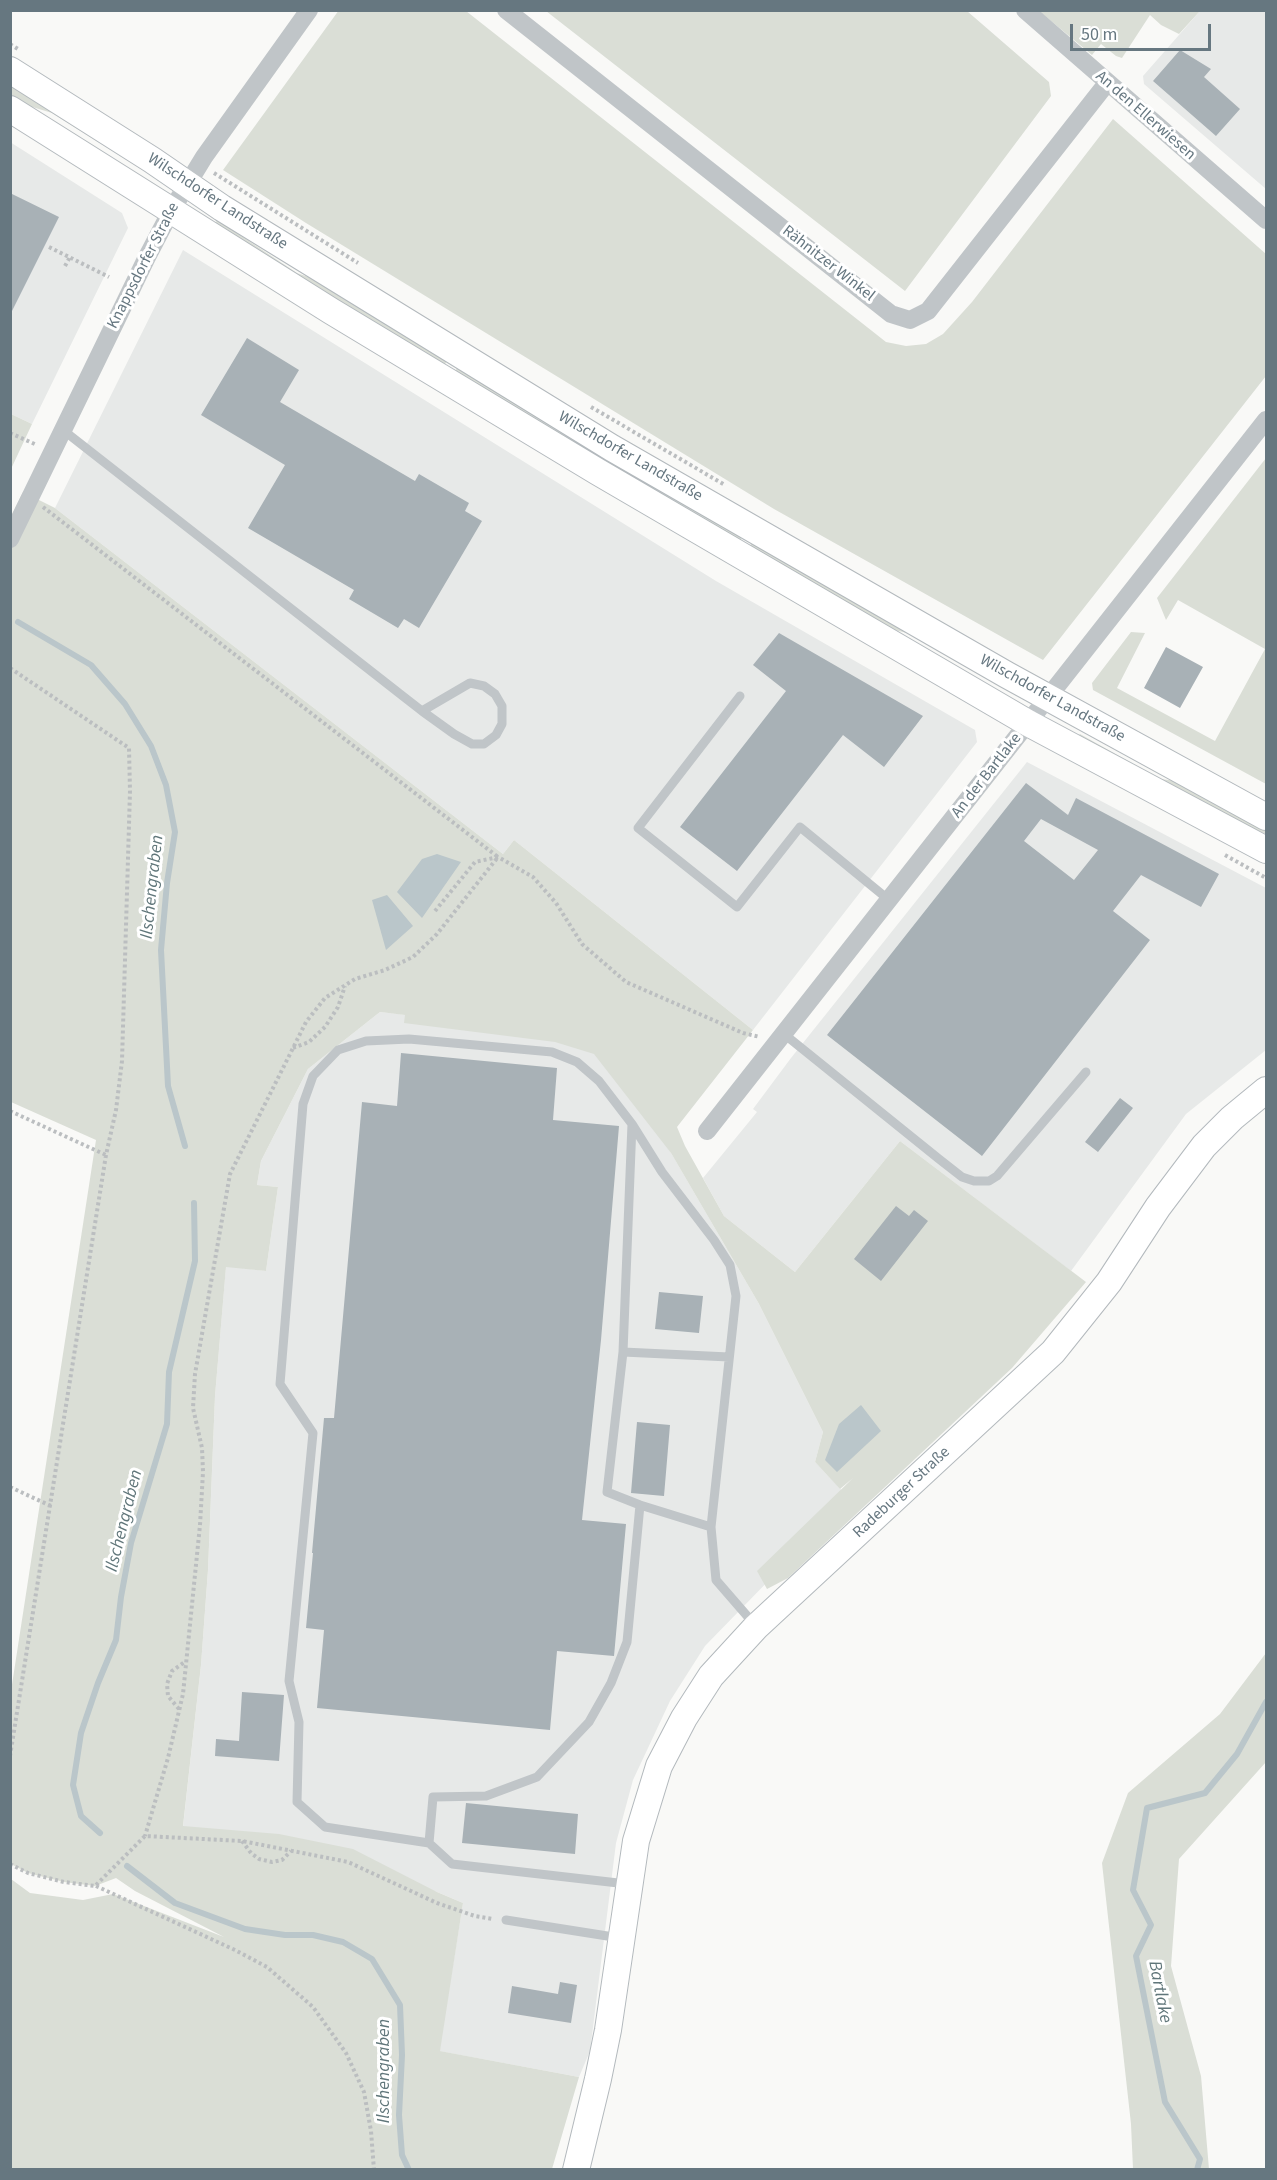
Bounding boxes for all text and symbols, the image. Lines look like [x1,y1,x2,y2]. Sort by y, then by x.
scale bar [1073,12,1214,50]
text: 50 m [1081,22,1117,47]
street label: An den Ellerwiesen [1091,67,1199,165]
street label: Wilschdorfer Landstraße [143,149,291,255]
street label: Knappsdorfer Straße [104,200,184,332]
street label: Rähnitzer Winkel [778,222,878,306]
street label: Wilschdorfer Landstraße [555,408,705,506]
street label: Wilschdorfer Landstraße [976,651,1128,747]
street label: An der Bartlake [948,730,1026,822]
water label: Ilschengraben [137,834,169,940]
street label: Radeburger Straße [850,1443,954,1543]
water label: Ilschengraben [102,1468,148,1574]
water label: Bartlake [1142,1959,1176,2025]
water label: Ilschengraben [374,2019,396,2123]

